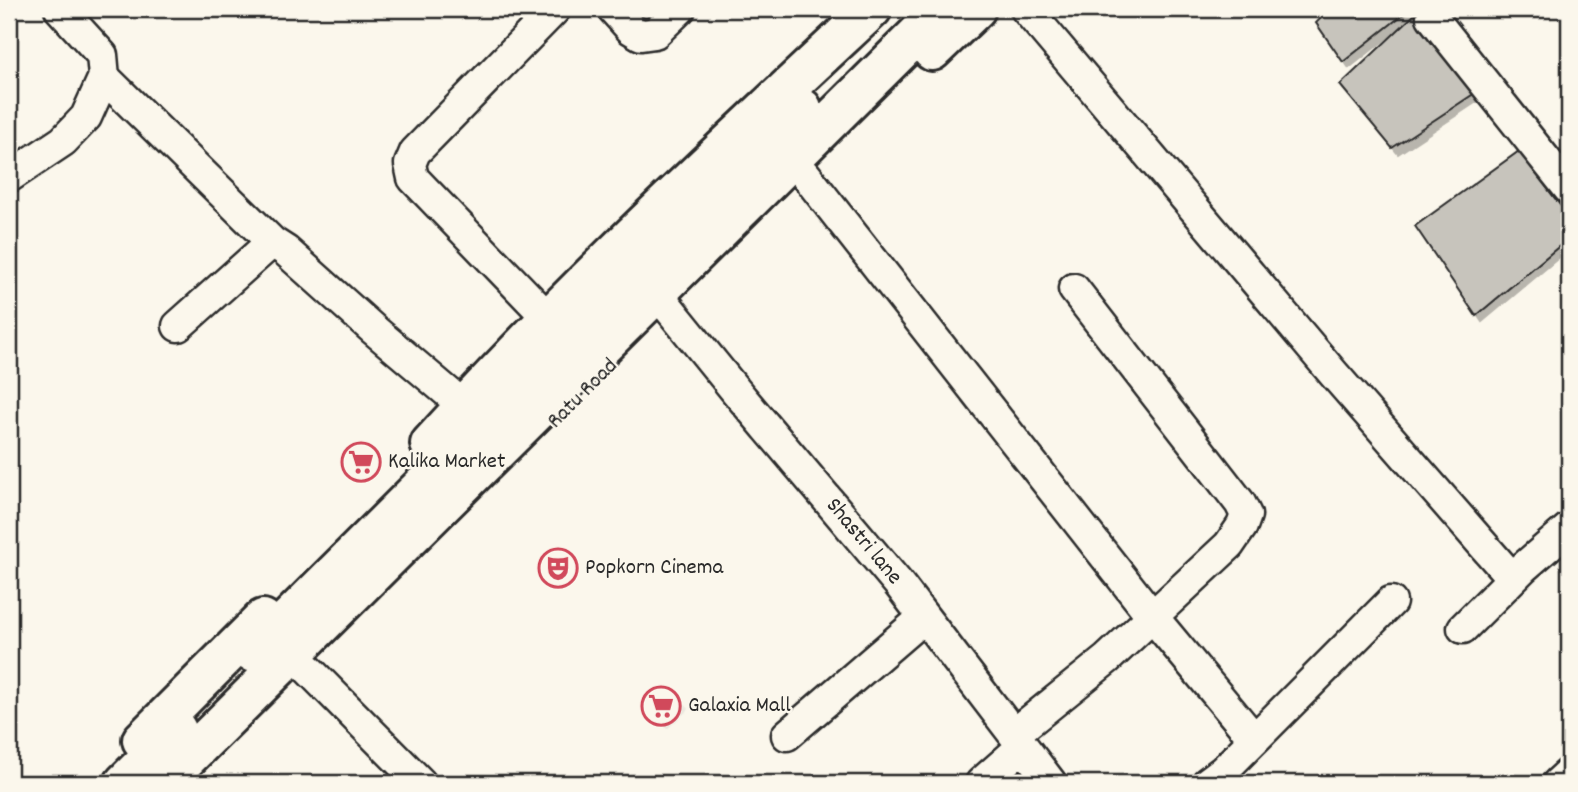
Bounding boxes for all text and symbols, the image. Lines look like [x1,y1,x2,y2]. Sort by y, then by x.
street label: Ratu Road [540,351,626,437]
supermarket icon: Kalika Market [340,441,382,483]
place label: Kalika Market [388,446,505,479]
street label: Shastri lane [817,491,909,593]
theatre icon: Popkorn Cinema [537,547,579,589]
place label: Popkorn Cinema [585,552,724,585]
supermarket icon: Galaxia Mall [640,685,682,727]
place label: Galaxia Mall [688,690,791,723]

